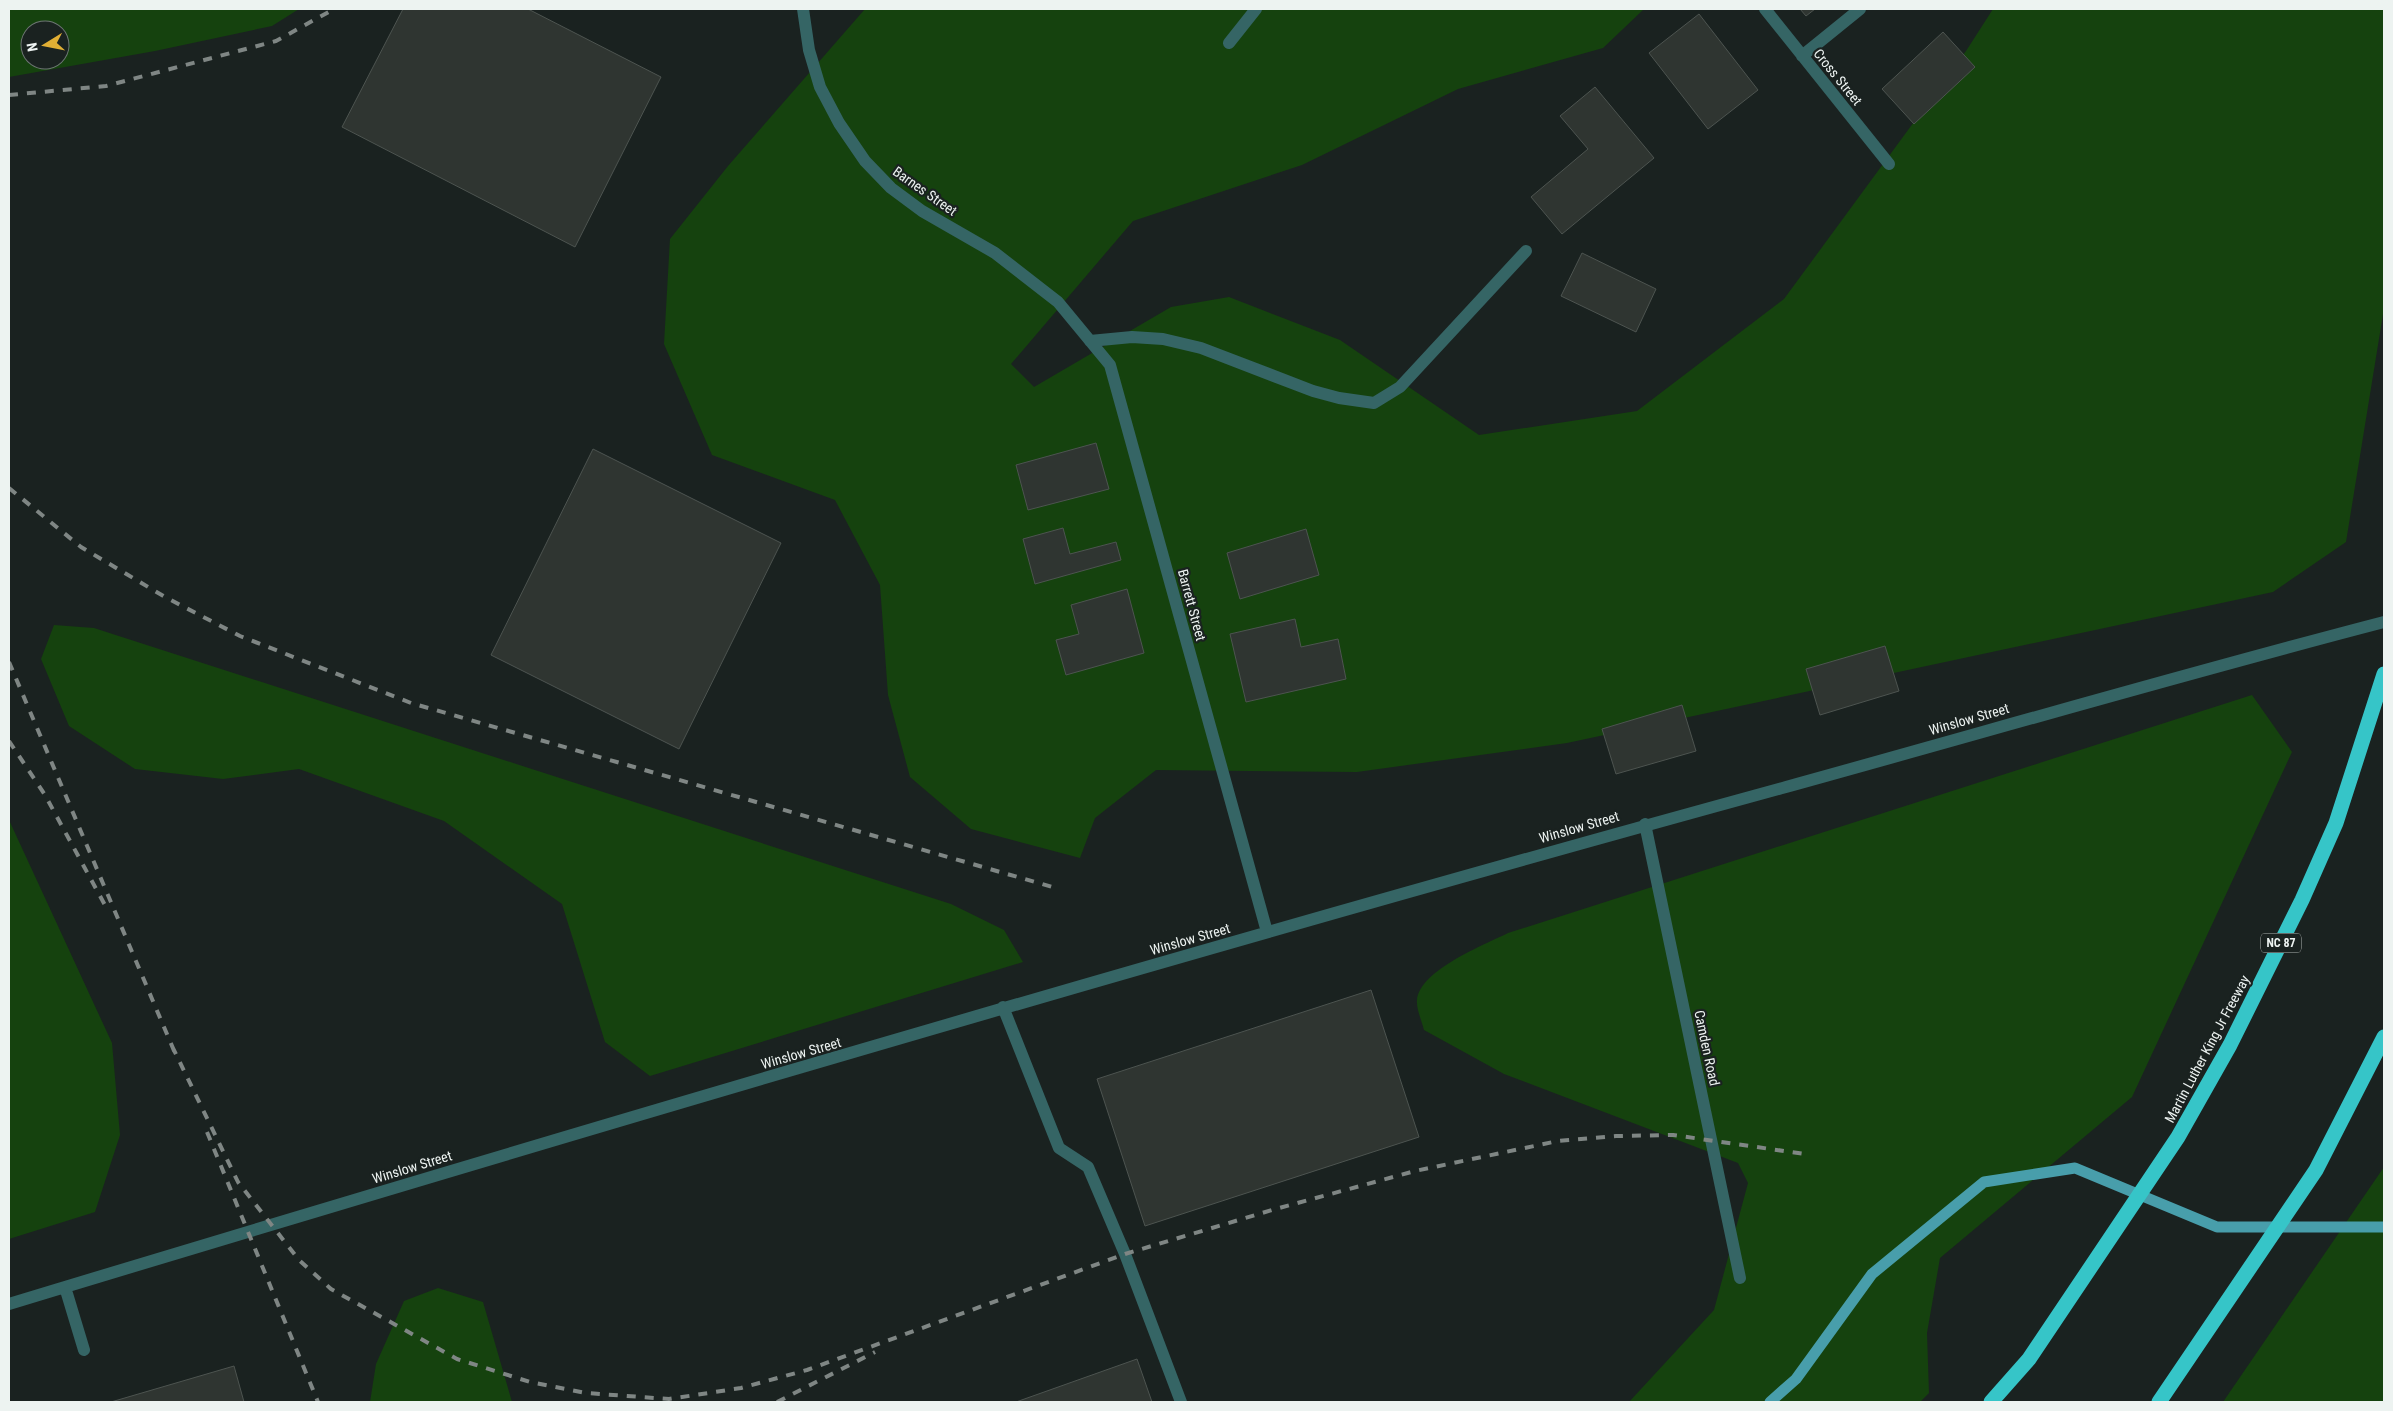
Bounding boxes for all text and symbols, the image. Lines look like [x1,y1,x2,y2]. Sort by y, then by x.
north arrow [20,20,70,70]
text: N [24,42,41,53]
street label: Cross Street [1810,46,1866,108]
street label: Barnes Street [890,163,960,219]
street label: Barrett Street [1175,567,1209,643]
street label: Winslow Street [1927,700,2011,738]
street label: Winslow Street [1537,808,1621,846]
street label: Winslow Street [1148,920,1232,958]
road number: NC 87 [2261,934,2301,952]
street label: Martin Luther King Jr Freeway [2161,972,2253,1125]
street label: Camden Road [1691,1009,1723,1087]
street label: Winslow Street [759,1034,843,1072]
street label: Winslow Street [370,1147,454,1187]

